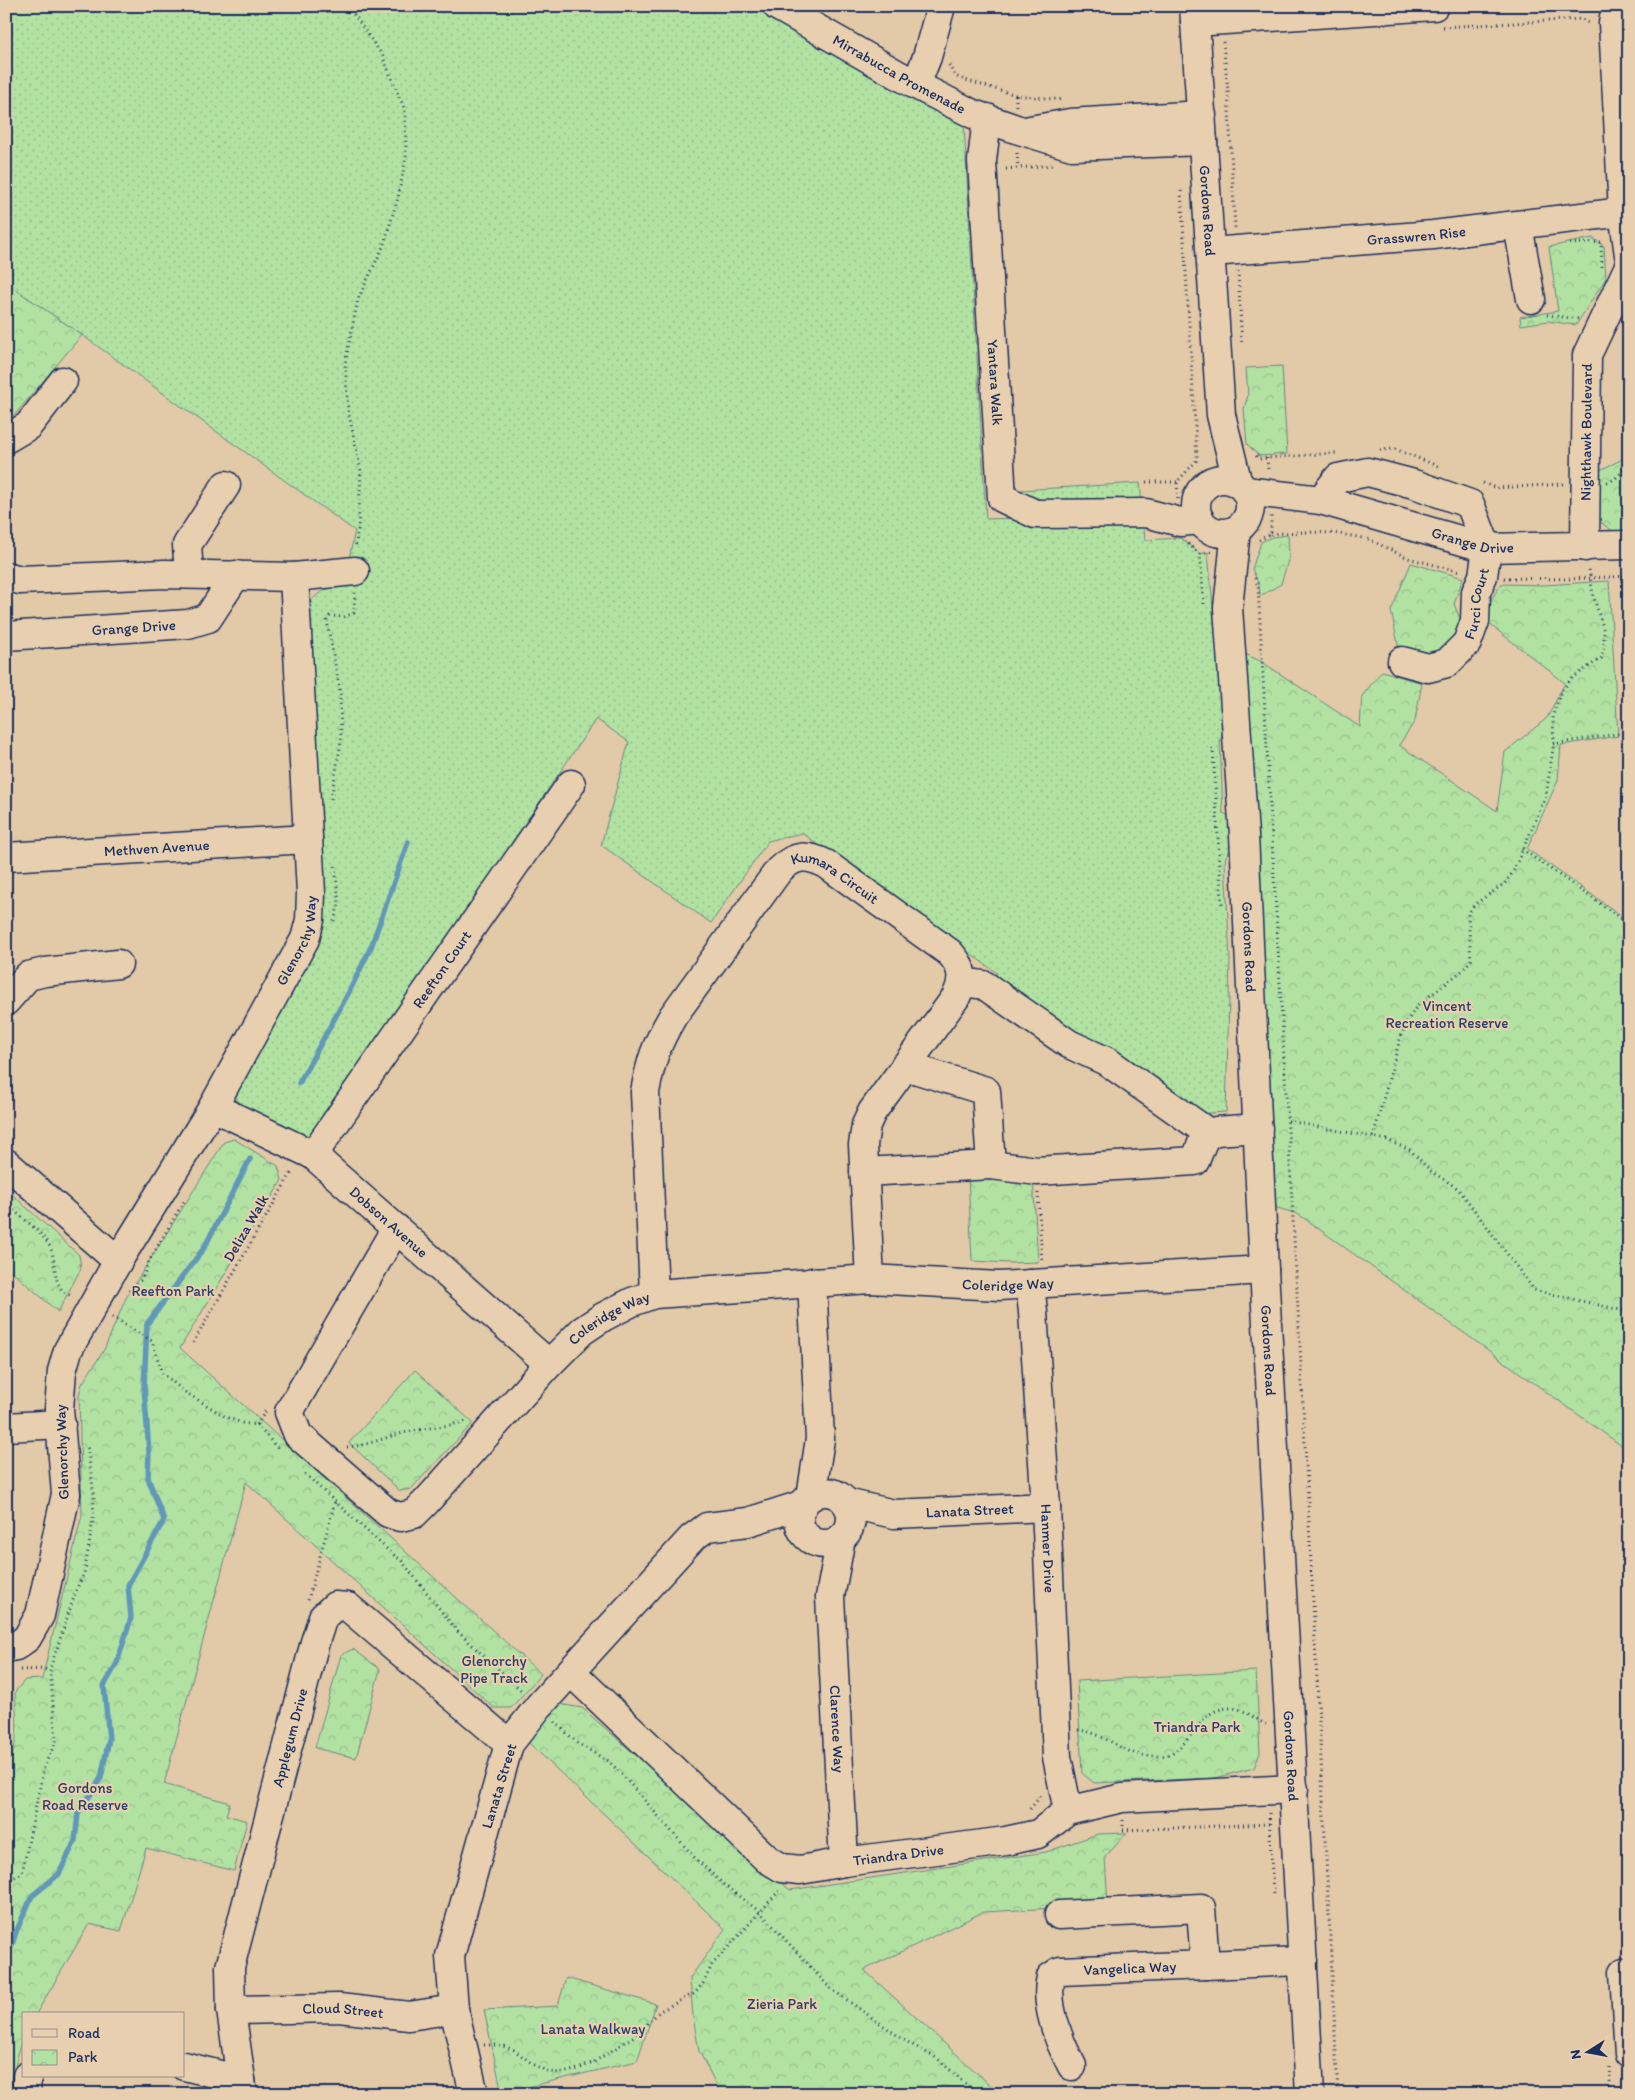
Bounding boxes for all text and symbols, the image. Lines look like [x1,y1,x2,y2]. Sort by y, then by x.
street label: Mirrabucca Promenade [829,31,969,118]
street label: Gordons Road [1196,165,1219,256]
street label: Grasswren Rise [1366,222,1467,249]
street label: Yantara Walk [984,339,1007,426]
street label: Nighthawk Boulevard [1576,362,1596,501]
street label: Grange Drive [1429,523,1514,557]
street label: Furci Court [1460,567,1493,642]
street label: Grange Drive [91,616,176,639]
street label: Methven Avenue [103,836,210,860]
street label: Kumara Circuit [788,848,882,908]
street label: Glenorchy Way [272,895,320,989]
street label: Gordons Road [1238,901,1260,993]
street label: Reefton Court [409,927,476,1012]
park label: Vincent Recreation Reserve [1386,997,1508,1032]
street label: Dobson Avenue [346,1183,432,1261]
street label: Deliza Walk [219,1191,273,1265]
street label: Coleridge Way [962,1274,1054,1295]
park label: Reefton Park [131,1282,215,1300]
street label: Coleridge Way [564,1287,652,1349]
street label: Gordons Road [1257,1305,1280,1396]
street label: Glenorchy Way [51,1404,73,1500]
street label: Lanata Street [925,1499,1014,1522]
street label: Hanmer Drive [1037,1503,1059,1593]
park label: Glenorchy Pipe Track [460,1652,528,1687]
street label: Clarence Way [826,1684,848,1773]
street label: Applegum Drive [268,1686,312,1789]
street label: Gordons Road [1280,1710,1303,1802]
park label: Triandra Park [1153,1718,1241,1736]
street label: Lanata Street [478,1741,521,1831]
park label: Gordons Road Reserve [42,1779,128,1814]
street label: Triandra Drive [852,1840,945,1870]
street label: Vangelica Way [1083,1957,1177,1979]
park label: Zieria Park [747,1995,817,2013]
street label: Cloud Street [302,1999,385,2022]
legend [22,2012,185,2078]
park label: Lanata Walkway [541,2020,645,2038]
text: Road [68,2024,101,2042]
north arrow [1562,2028,1612,2078]
text: Park [68,2048,98,2066]
text: N [1566,2048,1585,2061]

